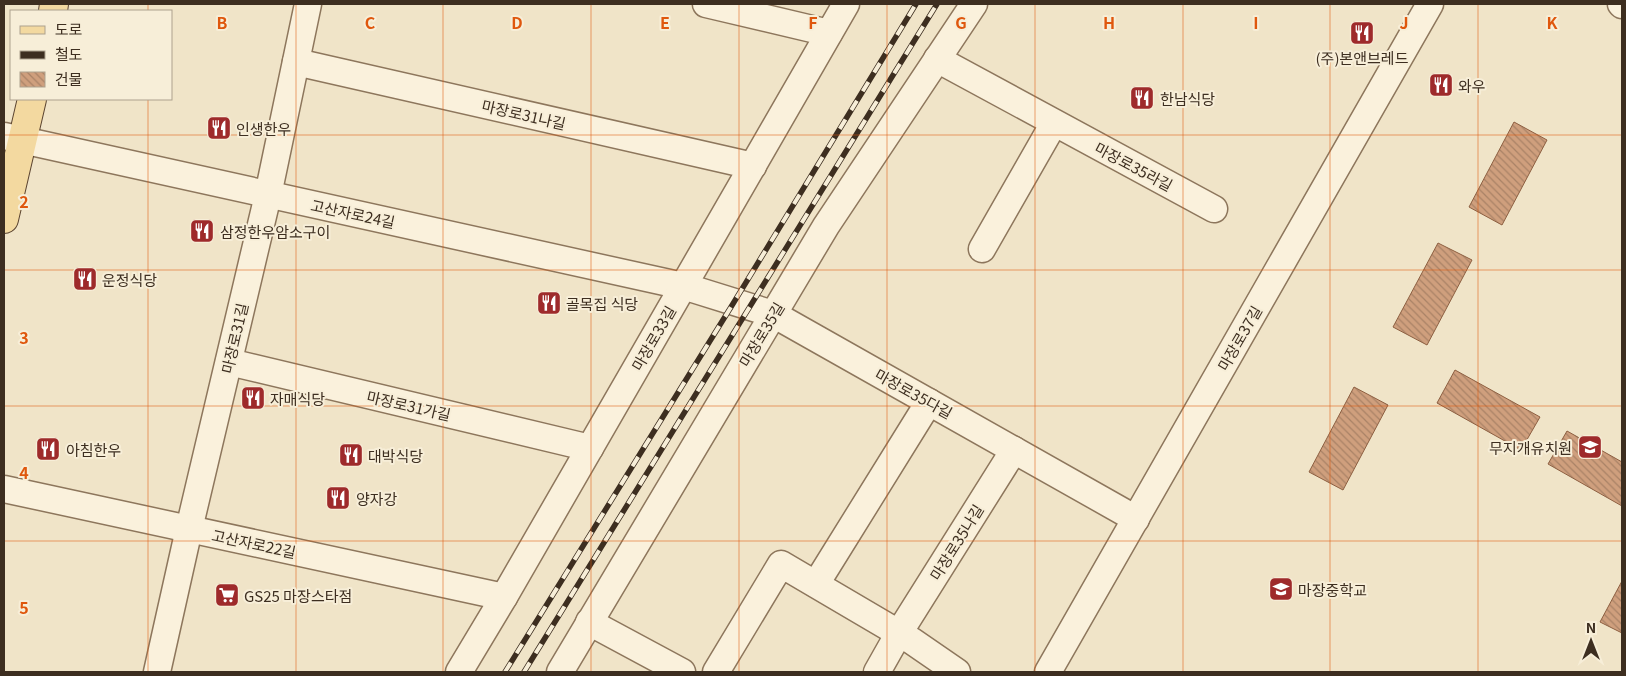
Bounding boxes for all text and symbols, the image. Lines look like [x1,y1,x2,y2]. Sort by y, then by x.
legend [10,10,172,100]
text: B [217,10,228,34]
text: C [365,10,376,34]
text: D [511,10,523,34]
text: E [660,10,670,34]
text: F [808,10,818,34]
text: G [955,10,967,34]
text: H [1103,10,1115,34]
text: I [1253,10,1259,34]
text: J [1399,10,1409,34]
text: K [1547,10,1559,34]
text: 도로 [55,18,83,39]
restaurant icon: (주)본앤브레드 [1349,20,1375,46]
text: 철도 [55,43,83,64]
place label: (주)본앤브레드 [1316,47,1409,68]
text: 건물 [55,68,83,89]
restaurant icon: 와우 [1428,72,1454,98]
place label: 와우 [1458,75,1486,96]
restaurant icon: 한남식당 [1129,85,1155,111]
place label: 한남식당 [1160,88,1215,109]
street label: 마장로31나길 [480,94,568,134]
restaurant icon: 인생한우 [206,115,232,141]
place label: 인생한우 [236,118,291,139]
street label: 마장로35라길 [1091,137,1177,195]
text: 2 [19,189,29,213]
street label: 고산자로24길 [309,194,397,232]
restaurant icon: 삼정한우암소구이 [189,218,215,244]
place label: 삼정한우암소구이 [220,221,330,242]
restaurant icon: 운정식당 [72,266,98,292]
place label: 운정식당 [102,269,157,290]
restaurant icon: 골목집 식당 [536,290,562,316]
place label: 골목집 식당 [566,293,639,314]
street label: 마장로35길 [733,298,789,370]
street label: 마장로31길 [216,301,252,375]
street label: 마장로33길 [626,302,680,374]
street label: 마장로37길 [1212,302,1266,374]
text: 3 [19,325,29,349]
street label: 마장로35다길 [871,363,957,423]
restaurant icon: 자매식당 [240,385,266,411]
street label: 마장로31가길 [365,385,453,425]
place label: 자매식당 [270,388,325,409]
school or university icon: 무지개유치원 [1577,434,1603,460]
restaurant icon: 아침한우 [35,436,61,462]
place label: 무지개유치원 [1489,437,1572,458]
place label: 아침한우 [66,439,121,460]
restaurant icon: 대박식당 [338,442,364,468]
place label: 대박식당 [368,445,423,466]
text: 4 [19,460,29,484]
restaurant icon: 양자강 [325,485,351,511]
place label: 양자강 [356,488,398,509]
street label: 마장로35나길 [924,500,988,584]
street label: 고산자로22길 [210,524,298,562]
school or university icon: 마장중학교 [1268,576,1294,602]
place label: 마장중학교 [1298,579,1367,600]
supermarket icon: GS25 마장스타점 [214,582,240,608]
place label: GS25 마장스타점 [244,585,352,606]
text: 5 [19,595,29,619]
north arrow [1566,616,1616,666]
text: N [1586,617,1596,637]

